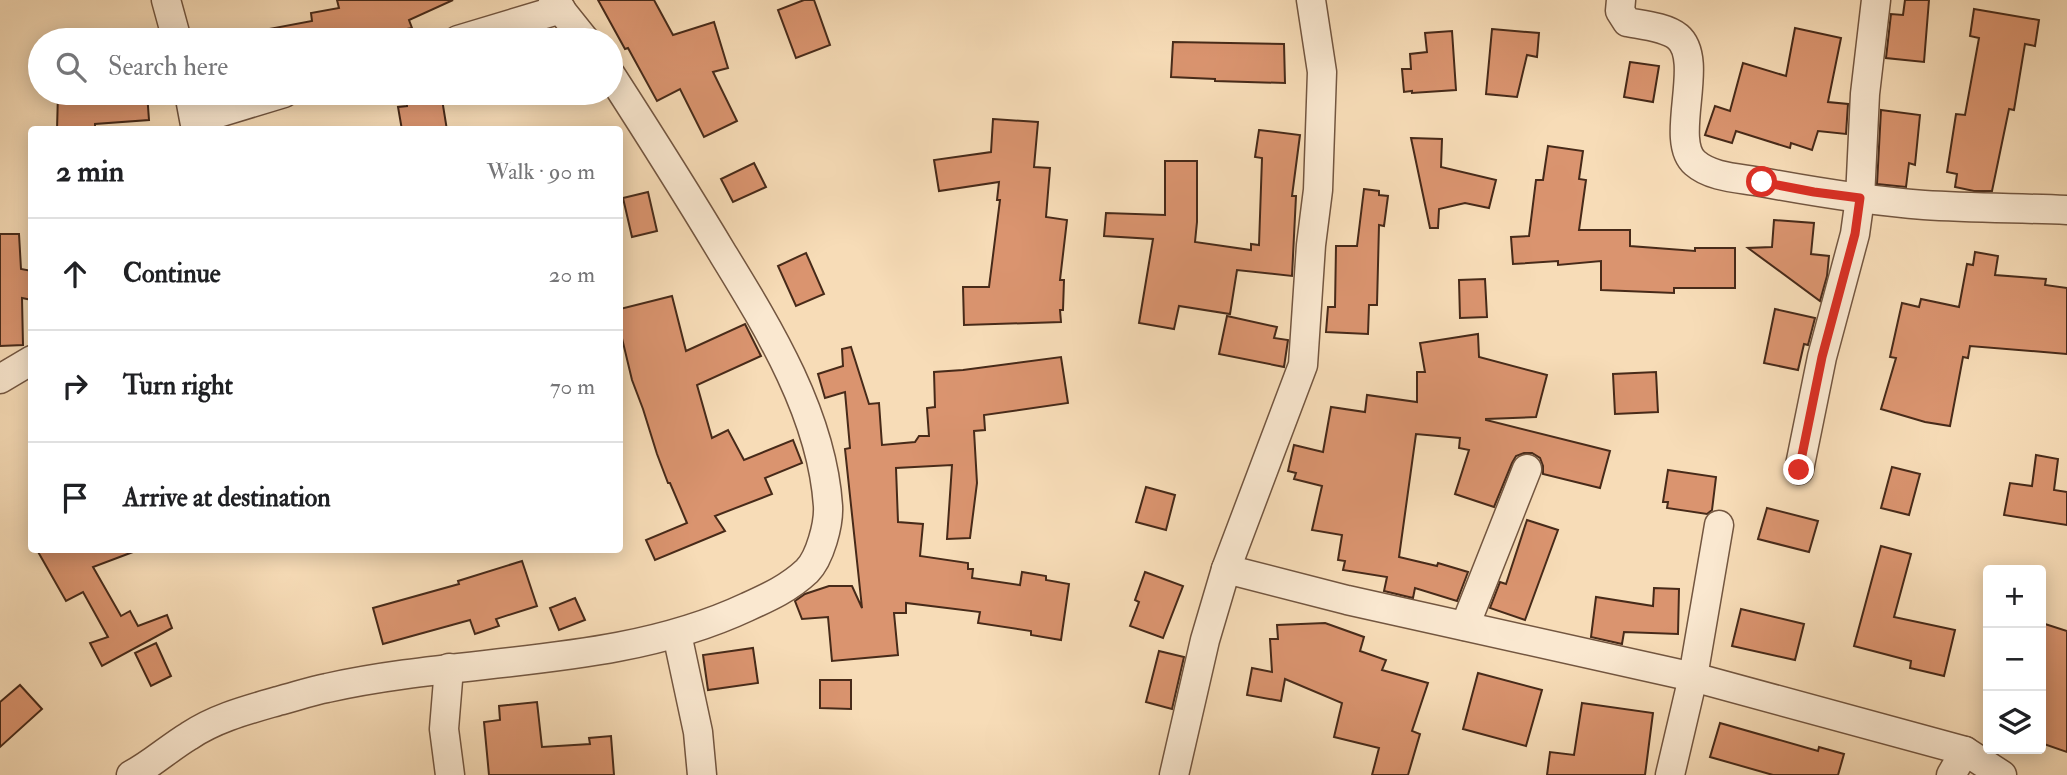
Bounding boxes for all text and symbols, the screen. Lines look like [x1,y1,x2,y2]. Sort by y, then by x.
search box [28,28,623,105]
icon: search [52,48,90,86]
text: Search here [108,51,228,83]
text: 2 min [56,153,124,190]
text: Walk · 90 m [487,157,595,186]
route start [1746,166,1777,197]
icon: ahead [56,255,94,293]
text: Continue [123,258,221,290]
text: 20 m [549,260,595,289]
icon: right [56,367,94,405]
text: Turn right [123,370,233,402]
text: 70 m [550,372,595,401]
route end [1783,454,1814,485]
icon: arrive [56,479,94,517]
text: Arrive at destination [123,482,331,514]
map controls [1983,565,2046,754]
button: + [1983,565,2046,628]
button: − [1983,628,2046,691]
button: layers [1983,691,2046,754]

